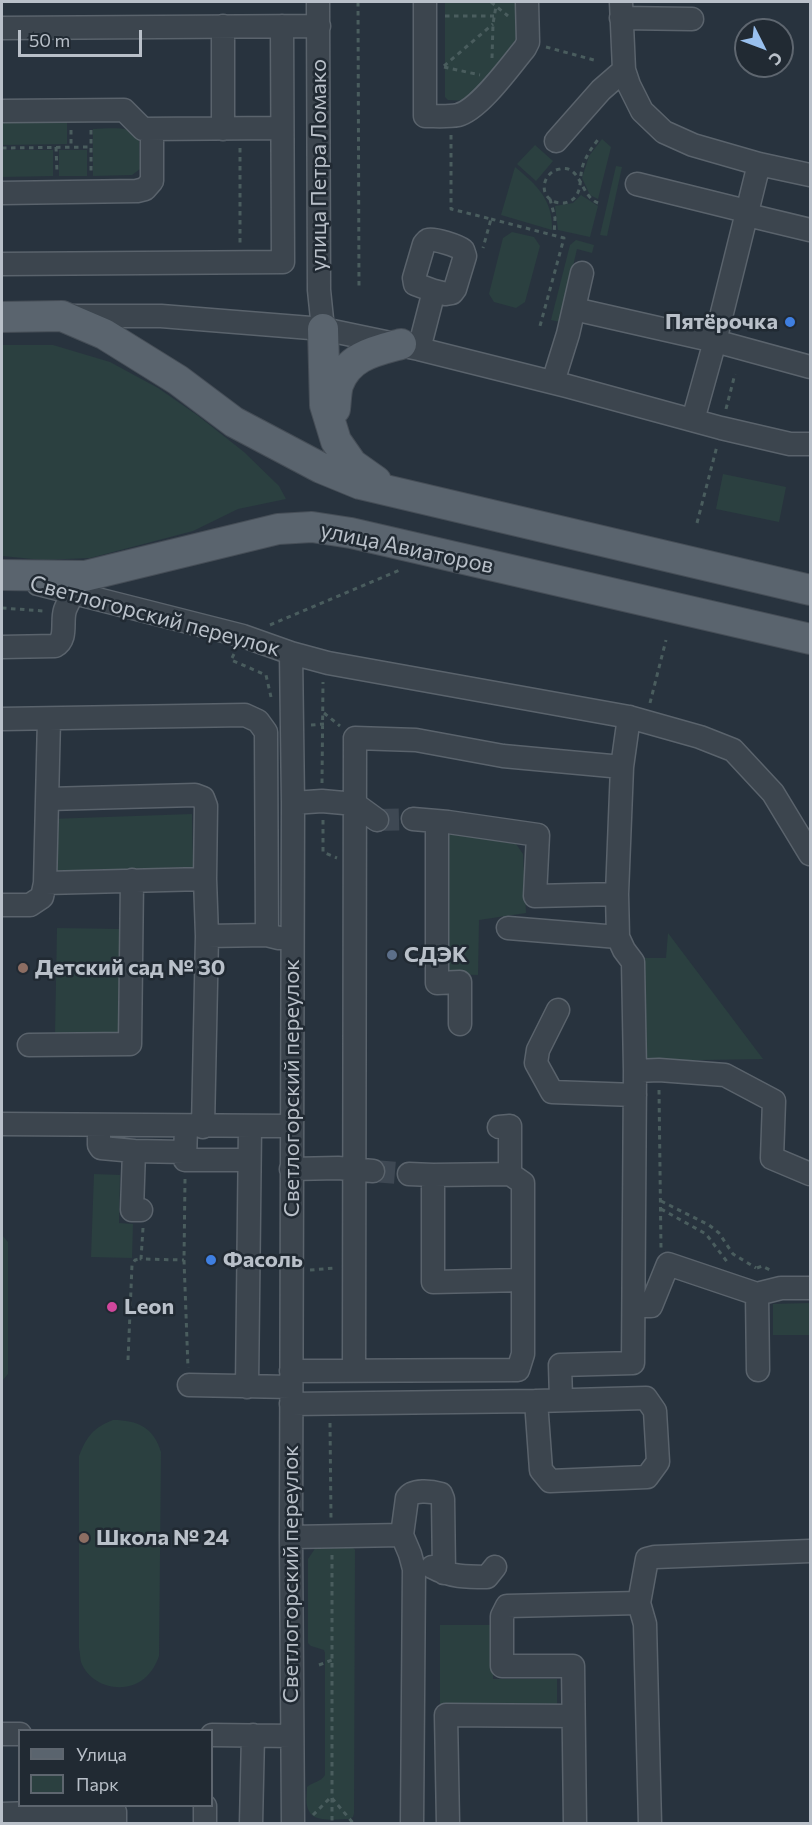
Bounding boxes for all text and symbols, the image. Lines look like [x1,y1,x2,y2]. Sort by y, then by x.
scale bar [21,18,146,56]
north arrow [734,18,794,78]
text: 50 m [29,29,70,51]
text: С [766,49,787,69]
street label: улица Петра Ломако [306,59,332,271]
place label: Пятёрочка [665,309,778,335]
marker: Пятёрочка [783,315,797,329]
street label: улица Авиаторов [318,517,496,579]
street label: Светлогорский переулок [27,570,283,662]
place label: СДЭК [404,942,467,968]
marker: СДЭК [385,948,399,962]
place label: Детский сад № 30 [35,955,225,981]
street label: Светлогорский переулок [279,959,305,1217]
marker: Детский сад № 30 [16,961,30,975]
place label: Фасоль [223,1247,303,1273]
marker: Фасоль [204,1253,218,1267]
place label: Leon [124,1294,174,1320]
marker: Leon [105,1300,119,1314]
street label: Светлогорский переулок [278,1445,304,1703]
place label: Школа № 24 [96,1525,229,1551]
marker: Школа № 24 [77,1531,91,1545]
legend [18,1729,213,1807]
text: Улица [76,1743,127,1765]
text: Парк [76,1773,119,1795]

